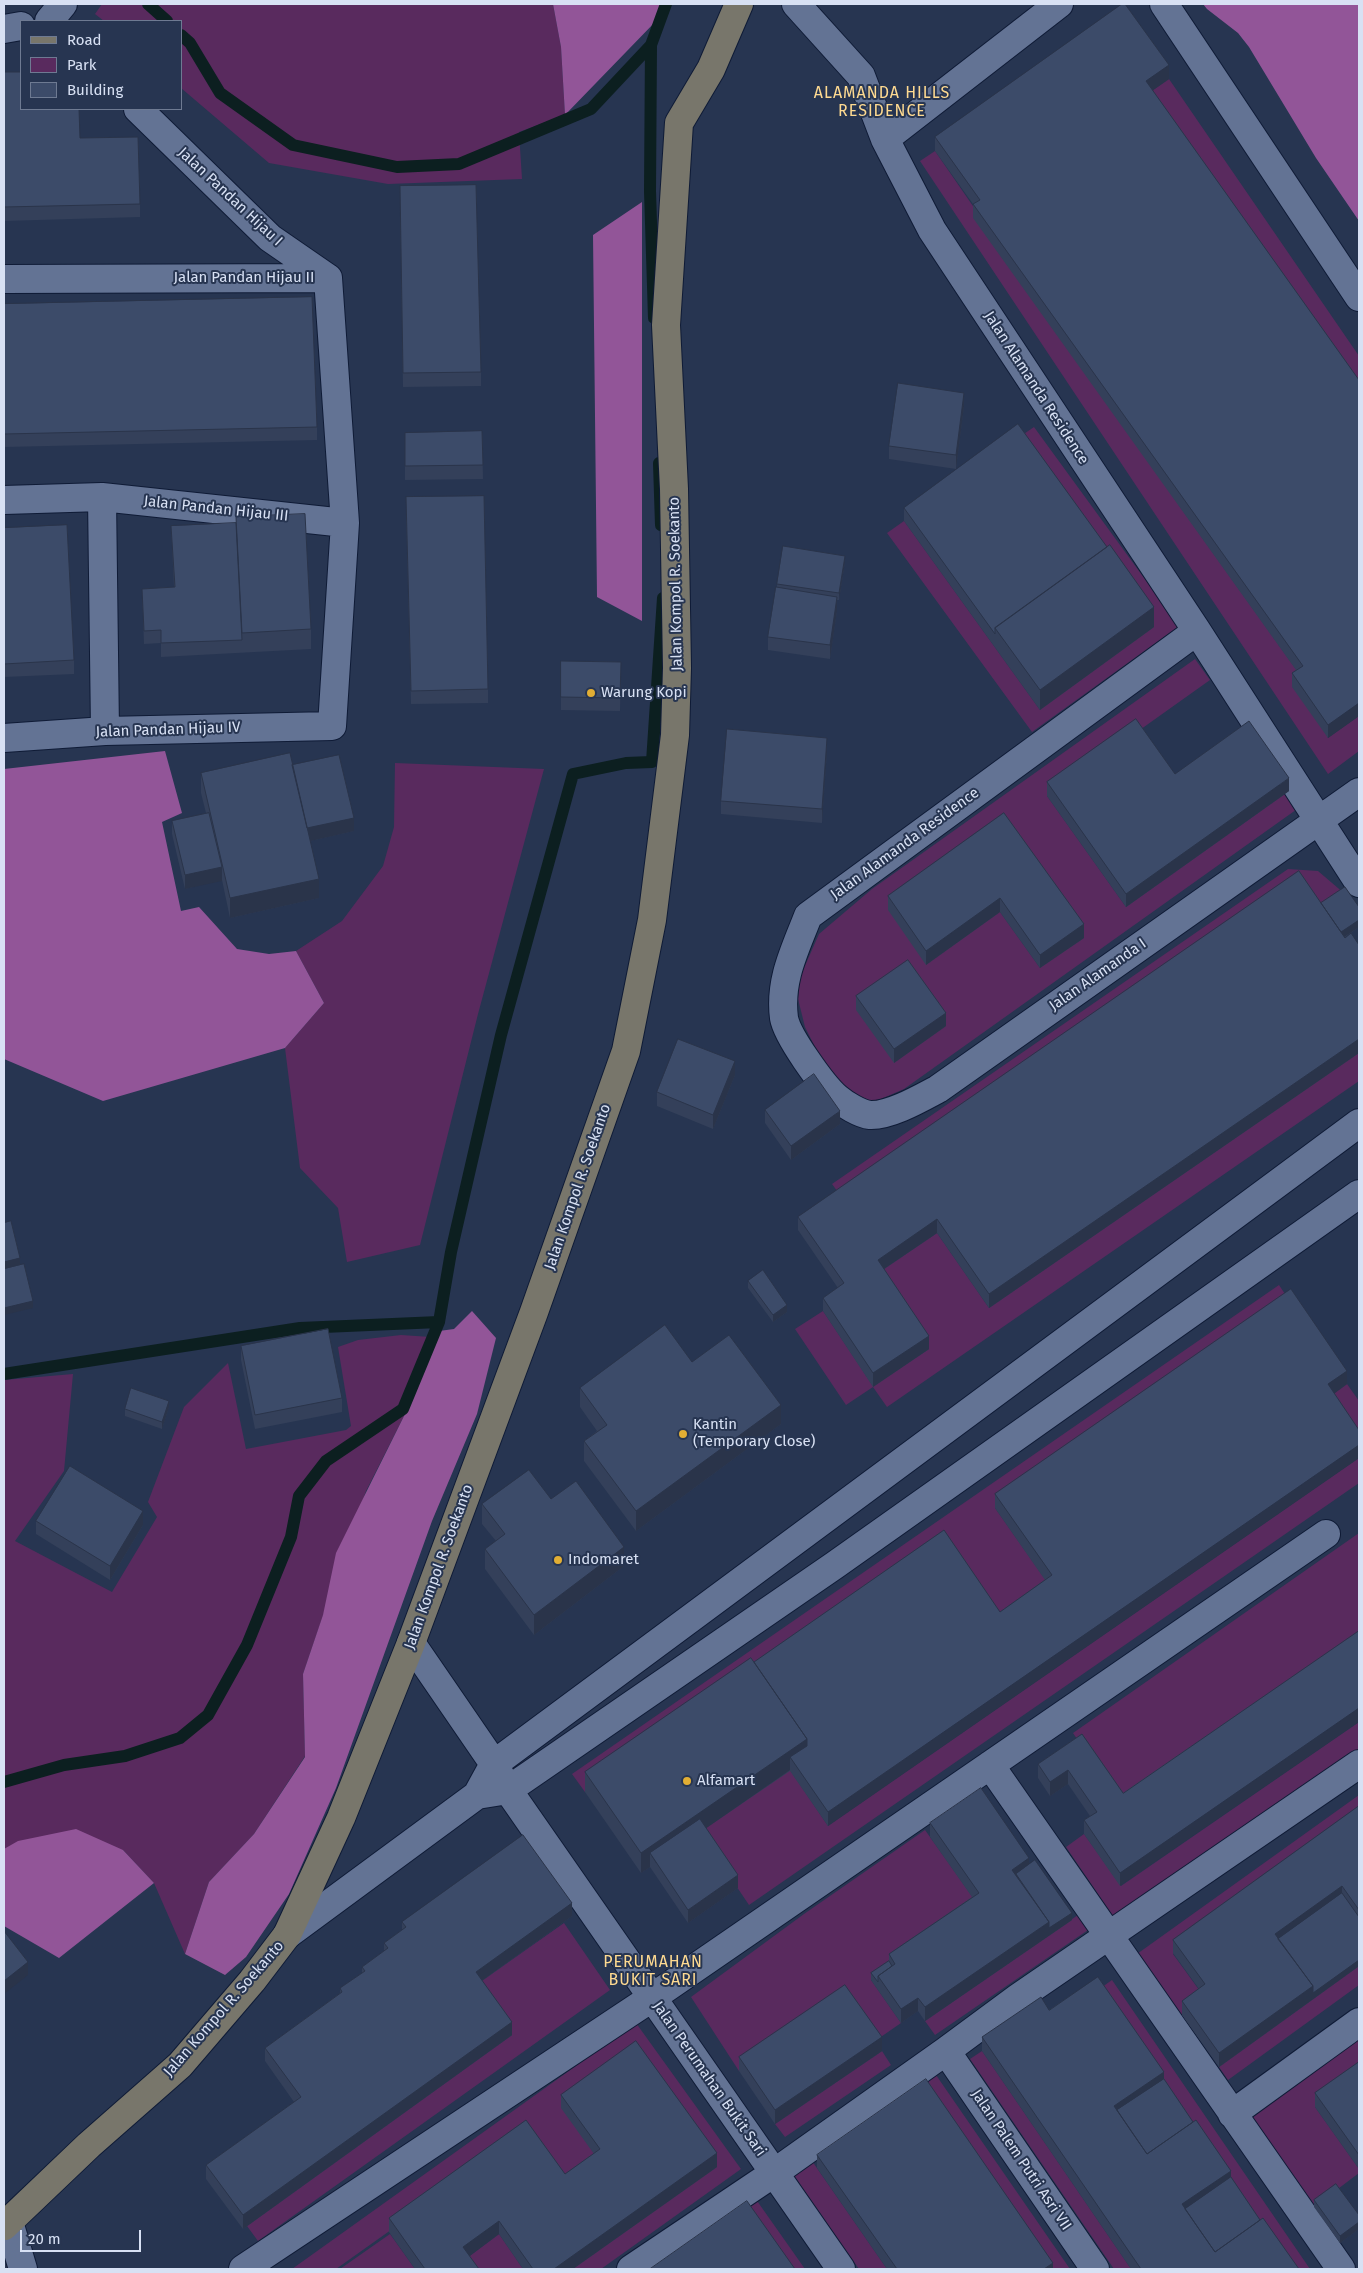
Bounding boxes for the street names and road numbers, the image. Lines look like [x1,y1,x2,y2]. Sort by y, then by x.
street label: Jalan Pandan Hijau I [174,144,286,250]
street label: Jalan Pandan Hijau II [174,269,314,287]
street label: Jalan Alamanda Residence [980,308,1092,468]
street label: Jalan Pandan Hijau III [143,492,289,526]
street label: Jalan Kompol R. Soekanto [665,497,687,671]
street label: Jalan Pandan Hijau IV [95,718,241,742]
street label: Jalan Alamanda Residence [827,784,983,904]
street label: Jalan Alamanda I [1046,935,1150,1015]
street label: Jalan Kompol R. Soekanto [541,1102,615,1272]
street label: Jalan Kompol R. Soekanto [401,1482,477,1652]
street label: Jalan Kompol R. Soekanto [160,1937,288,2081]
street label: Jalan Perumahan Bukit Sari [649,1998,769,2160]
street label: Jalan Palem Putri Asri VII [967,2086,1075,2234]

